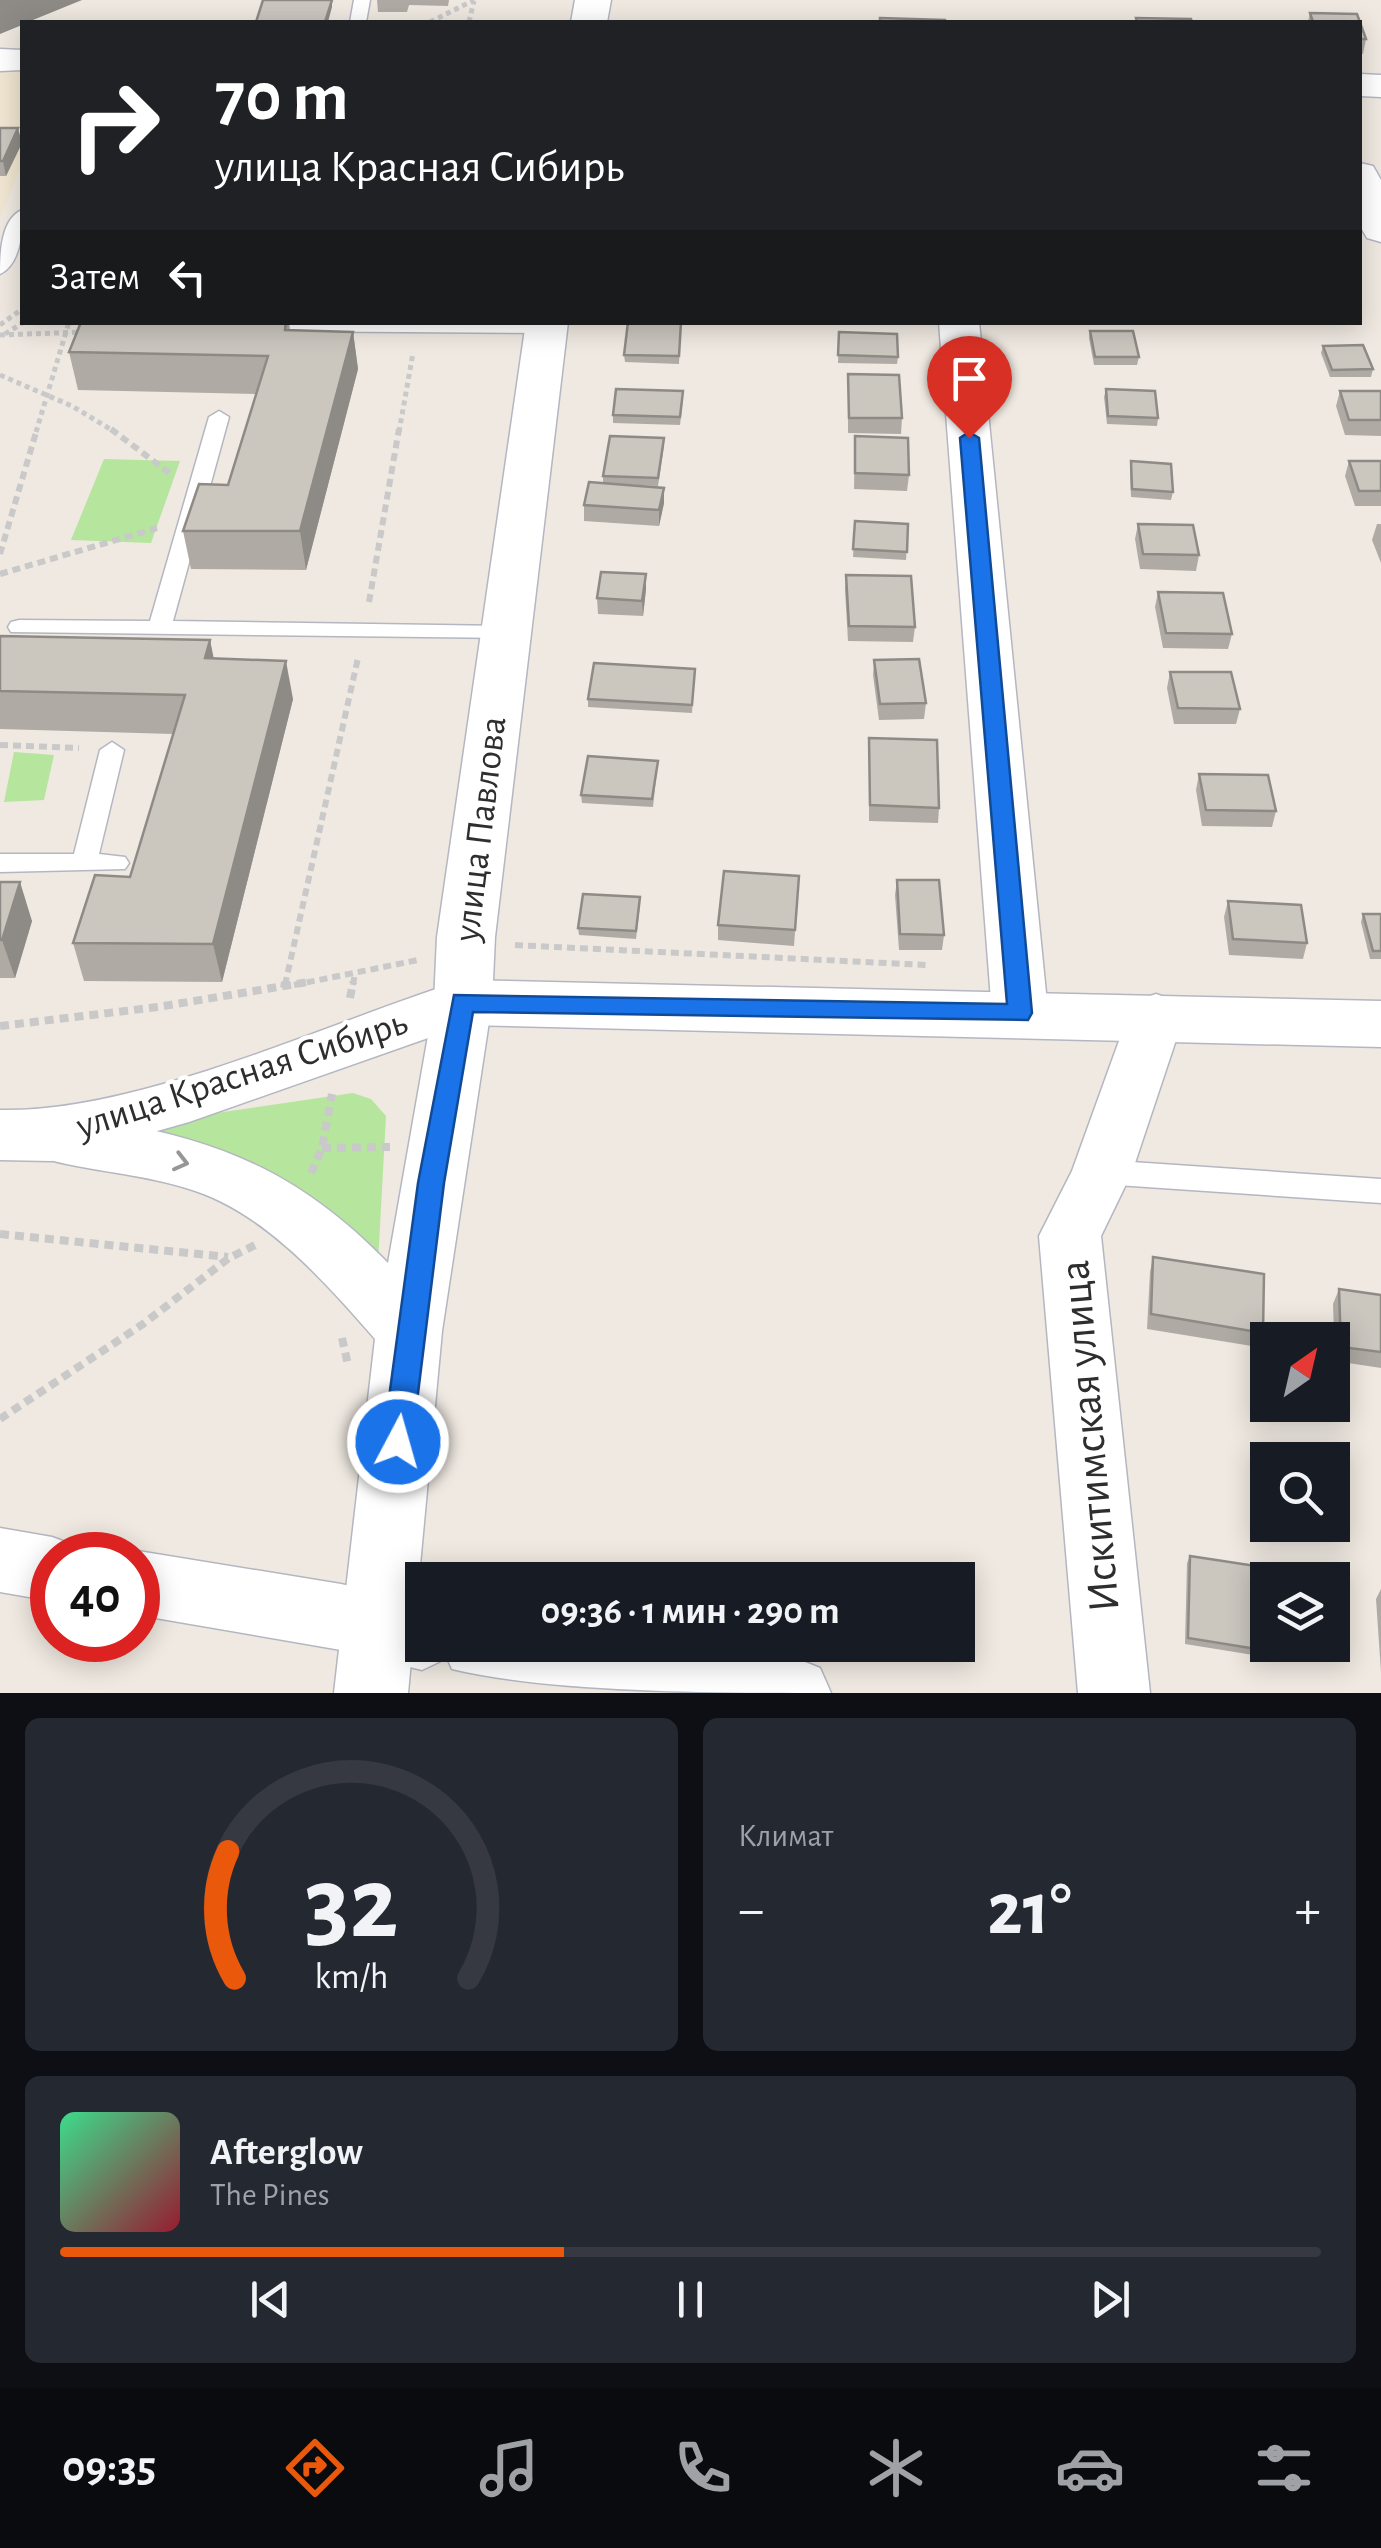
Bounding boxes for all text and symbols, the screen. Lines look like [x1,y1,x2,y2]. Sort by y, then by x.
icon: right [50,60,180,190]
text: 70 m [215,63,349,133]
text: улица Красная Сибирь [215,145,624,190]
icon: left [160,250,215,305]
text: Затем [50,259,140,297]
pin [927,336,1012,439]
icon: arrive [942,351,997,406]
street label: улица Павлова [448,714,514,945]
street label: улица Красная Сибирь [71,1004,412,1147]
one-way arrow [172,1150,189,1171]
street label: Искитимская улица [1052,1258,1128,1614]
north arrow [1250,1322,1350,1422]
map controls [1250,1322,1350,1662]
position arrow [346,1390,450,1494]
button: search [1250,1442,1350,1542]
speed limit sign: 40 [30,1532,160,1662]
button: layers [1250,1562,1350,1662]
text: 09:36 · 1 мин · 290 m [540,1593,840,1631]
text: Климат [738,1820,833,1852]
text: 32 [305,1853,398,1957]
text: 21° [987,1873,1072,1948]
text: − [738,1883,764,1938]
text: + [1295,1883,1321,1938]
text: km/h [315,1959,388,1995]
text: Afterglow [210,2134,363,2172]
text: The Pines [210,2179,330,2211]
icon: previous [243,2272,298,2327]
icon: pause [663,2272,718,2327]
icon: next [1083,2272,1138,2327]
icon: directions [280,2433,350,2503]
icon: music [474,2433,544,2503]
icon: phone [668,2433,738,2503]
icon: climate [861,2433,931,2503]
icon: car [1055,2433,1125,2503]
icon: filters [1249,2433,1319,2503]
text: 09:35 [62,2445,156,2490]

